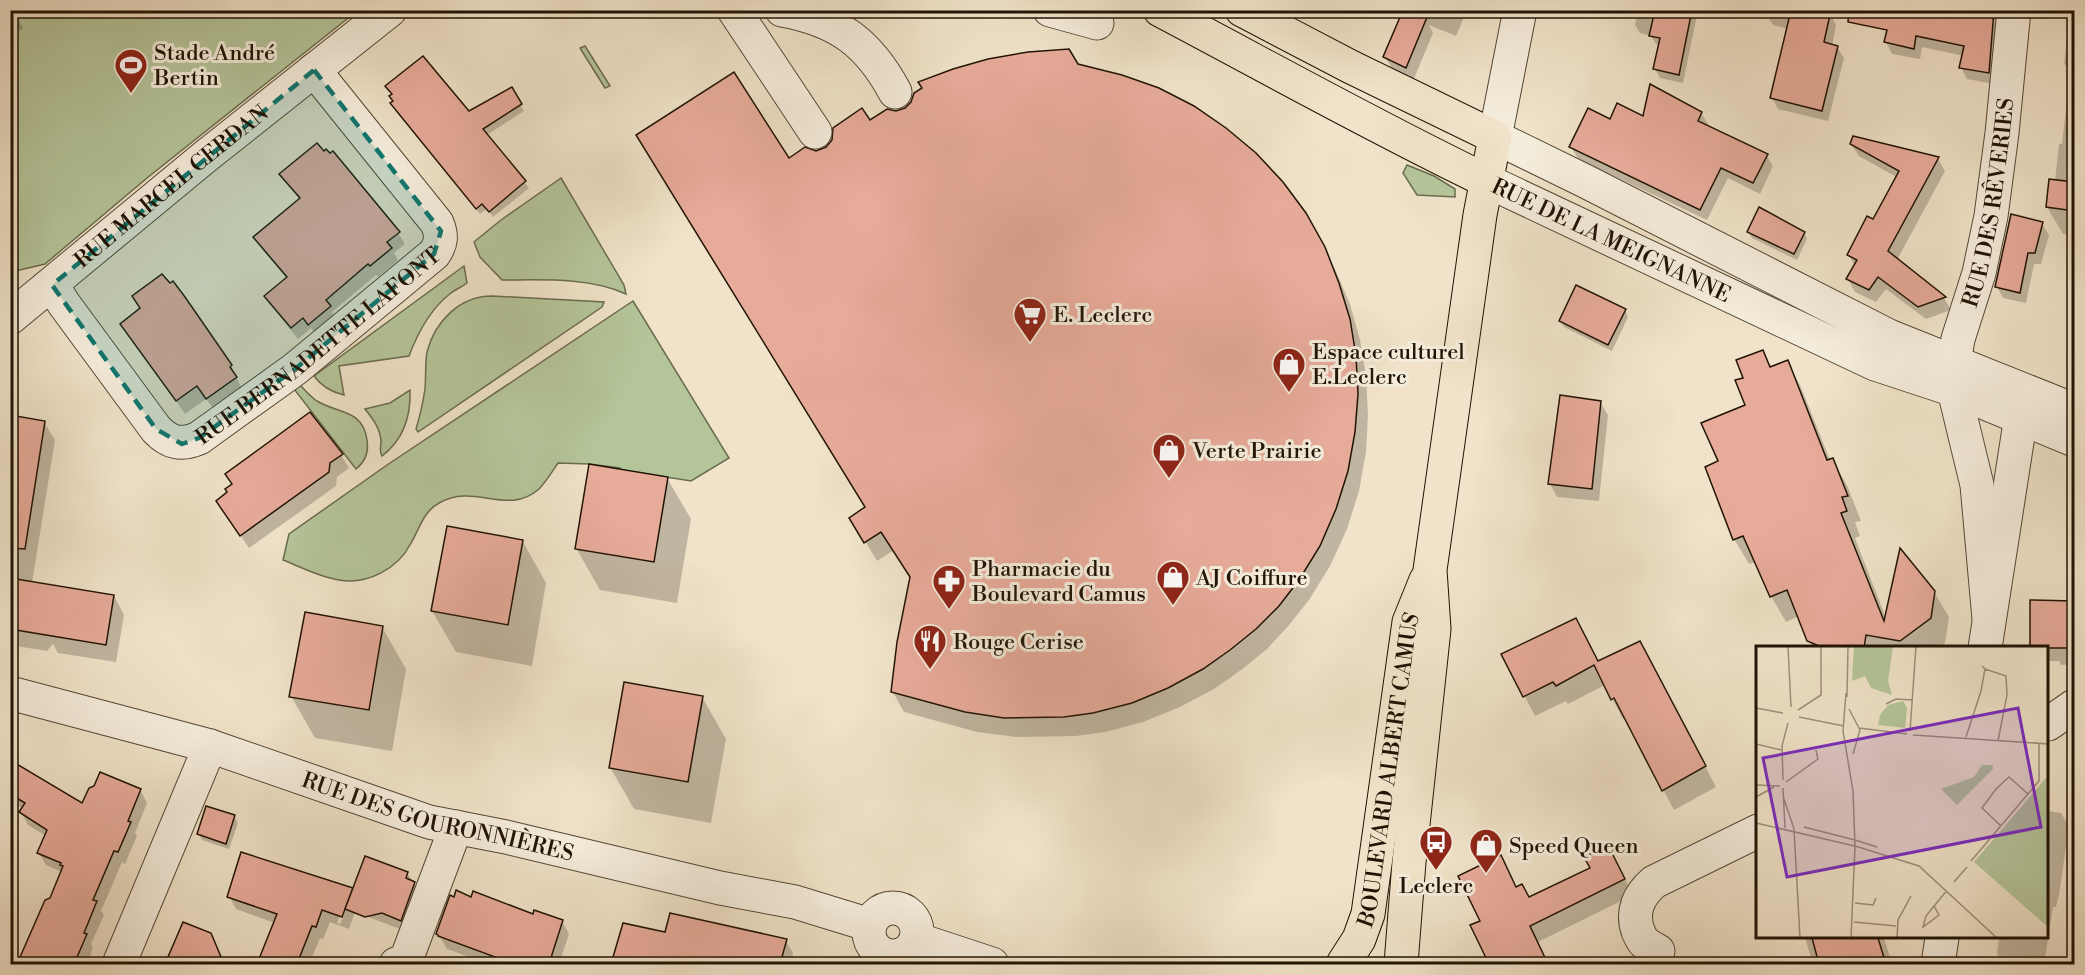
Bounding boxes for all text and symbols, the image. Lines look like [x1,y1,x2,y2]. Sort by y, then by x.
place label: Stade André Bertin [153,40,275,92]
sports icon: Stade André Bertin [113,47,149,94]
street label: RUE DES RÊVERIES [1957,97,2020,311]
street label: RUE MARCEL CERDAN [69,100,275,274]
street label: RUE DE LA MEIGNANNE [1487,173,1735,309]
street label: RUE BERNADETTE LAFONT [191,242,447,451]
supermarket icon: E. Leclerc [1012,296,1048,343]
place label: E. Leclerc [1053,302,1152,329]
place label: Espace culturel E.Leclerc [1312,339,1465,391]
shop icon: Espace culturel E.Leclerc [1271,346,1307,393]
shop icon: Verte Prairie [1151,432,1187,479]
place label: Verte Prairie [1191,438,1322,465]
place label: Pharmacie du Boulevard Camus [971,556,1146,608]
shop icon: AJ Coiffure [1155,559,1191,606]
pharmacy icon: Pharmacie du Boulevard Camus [931,563,967,610]
place label: AJ Coiffure [1195,565,1308,592]
street label: BOULEVARD ALBERT CAMUS [1352,609,1426,932]
restaurant icon: Rouge Cerise [912,623,948,670]
place label: Rouge Cerise [953,629,1084,656]
inset map [1756,646,2049,939]
street label: RUE DES GOURONNIÈRES [298,767,576,868]
bus stop icon: Leclerc [1418,824,1454,871]
shop icon: Speed Queen [1468,827,1504,874]
place label: Speed Queen [1509,833,1639,860]
place label: Leclerc [1399,873,1473,900]

